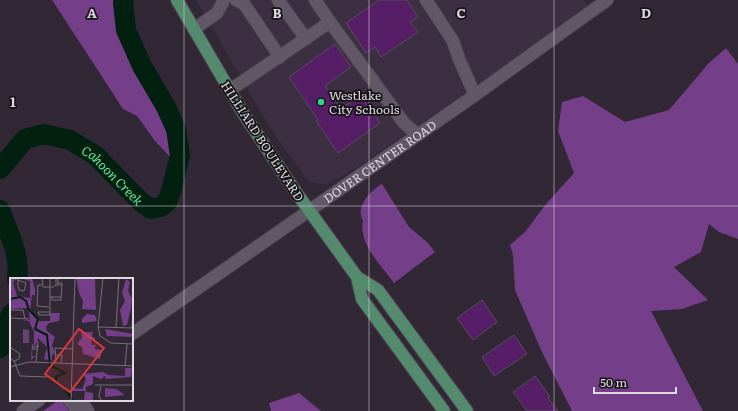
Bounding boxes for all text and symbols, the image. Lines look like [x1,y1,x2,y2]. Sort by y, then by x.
text: A [87,3,97,22]
text: B [273,3,282,22]
text: C [456,3,466,22]
text: D [641,3,651,22]
street label: HILLIARD BOULEVARD [217,77,309,205]
place label: Westlake City Schools [329,86,400,118]
text: 1 [10,92,16,111]
marker: Westlake City Schools [316,97,326,107]
street label: DOVER CENTER ROAD [320,116,440,207]
water label: Cahoon Creek [79,140,149,210]
inset map [10,278,133,401]
scale bar [594,369,676,395]
text: 50 m [600,373,627,391]

